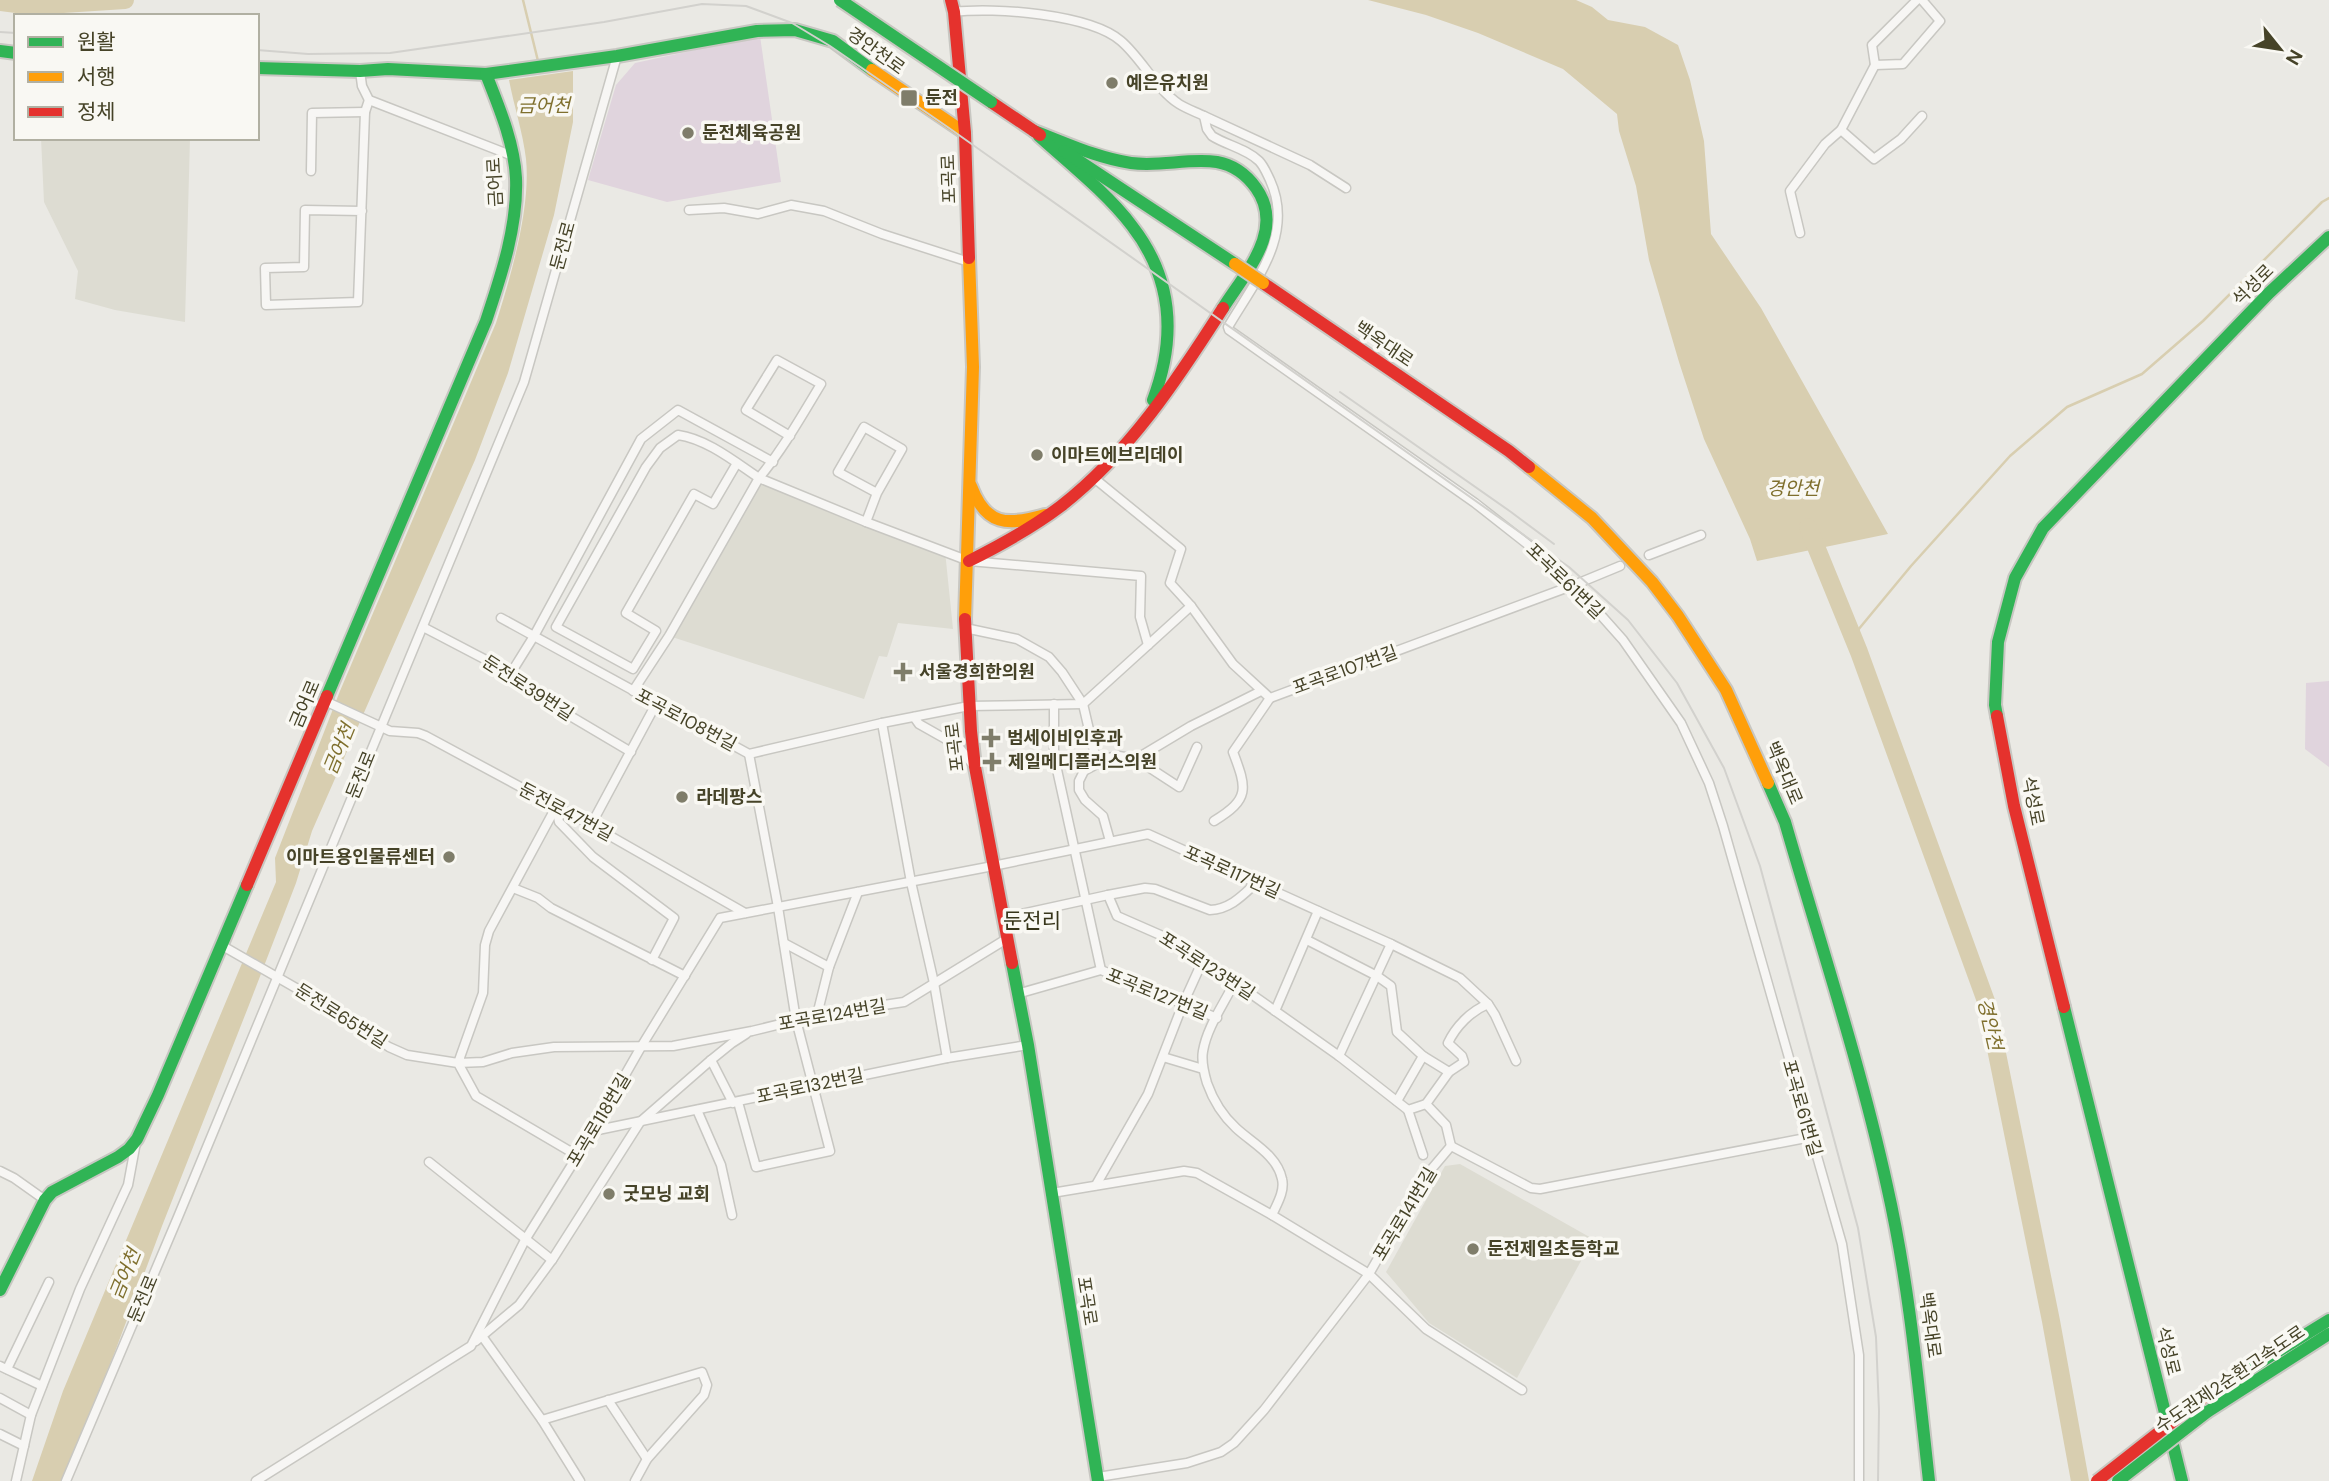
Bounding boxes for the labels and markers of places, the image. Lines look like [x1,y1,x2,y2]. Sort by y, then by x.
place label: 예은유치원 [1126,71,1209,95]
marker: 예은유치원 [1104,75,1120,91]
place label: 둔전 [925,86,958,110]
marker: 둔전 [899,88,919,108]
place label: 둔전체육공원 [702,121,801,145]
marker: 둔전체육공원 [680,125,696,141]
place label: 이마트에브리데이 [1051,443,1183,467]
marker: 이마트에브리데이 [1029,447,1045,463]
place label: 서울경희한의원 [919,660,1035,684]
marker: 서울경희한의원 [893,662,913,682]
place label: 범세이비인후과 [1007,726,1123,750]
marker: 범세이비인후과 [981,728,1001,748]
place label: 제일메디플러스의원 [1008,750,1157,774]
marker: 제일메디플러스의원 [982,752,1002,772]
place label: 라데팡스 [696,785,762,809]
marker: 라데팡스 [674,789,690,805]
place label: 이마트용인물류센터 [286,845,435,869]
marker: 이마트용인물류센터 [441,849,457,865]
place label: 굿모닝 교회 [623,1182,710,1206]
marker: 굿모닝 교회 [601,1186,617,1202]
place label: 둔전제일초등학교 [1487,1237,1619,1261]
marker: 둔전제일초등학교 [1465,1241,1481,1257]

